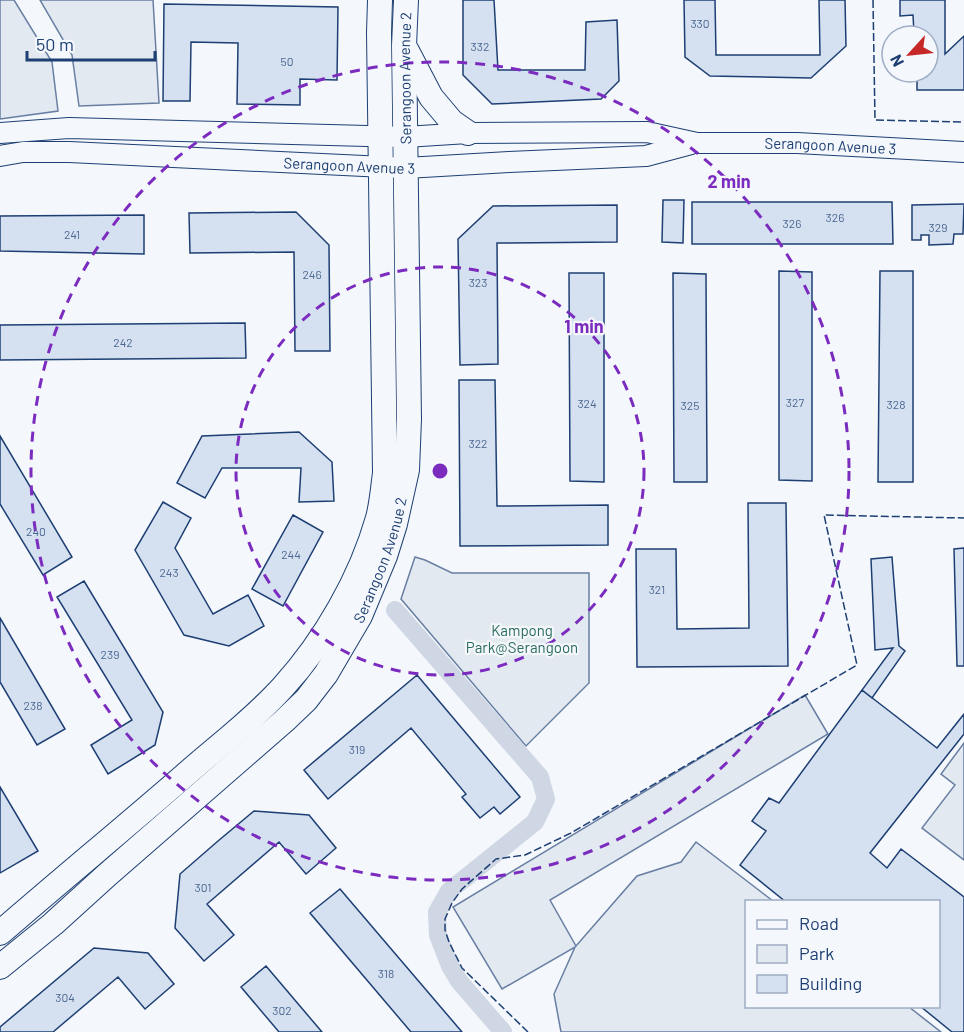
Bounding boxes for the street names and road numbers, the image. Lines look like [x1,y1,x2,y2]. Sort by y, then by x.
street label: Serangoon Avenue 2 [395,12,414,144]
street label: Serangoon Avenue 3 [764,134,897,157]
street label: Serangoon Avenue 3 [283,153,416,177]
street label: Serangoon Avenue 2 [349,495,410,626]

